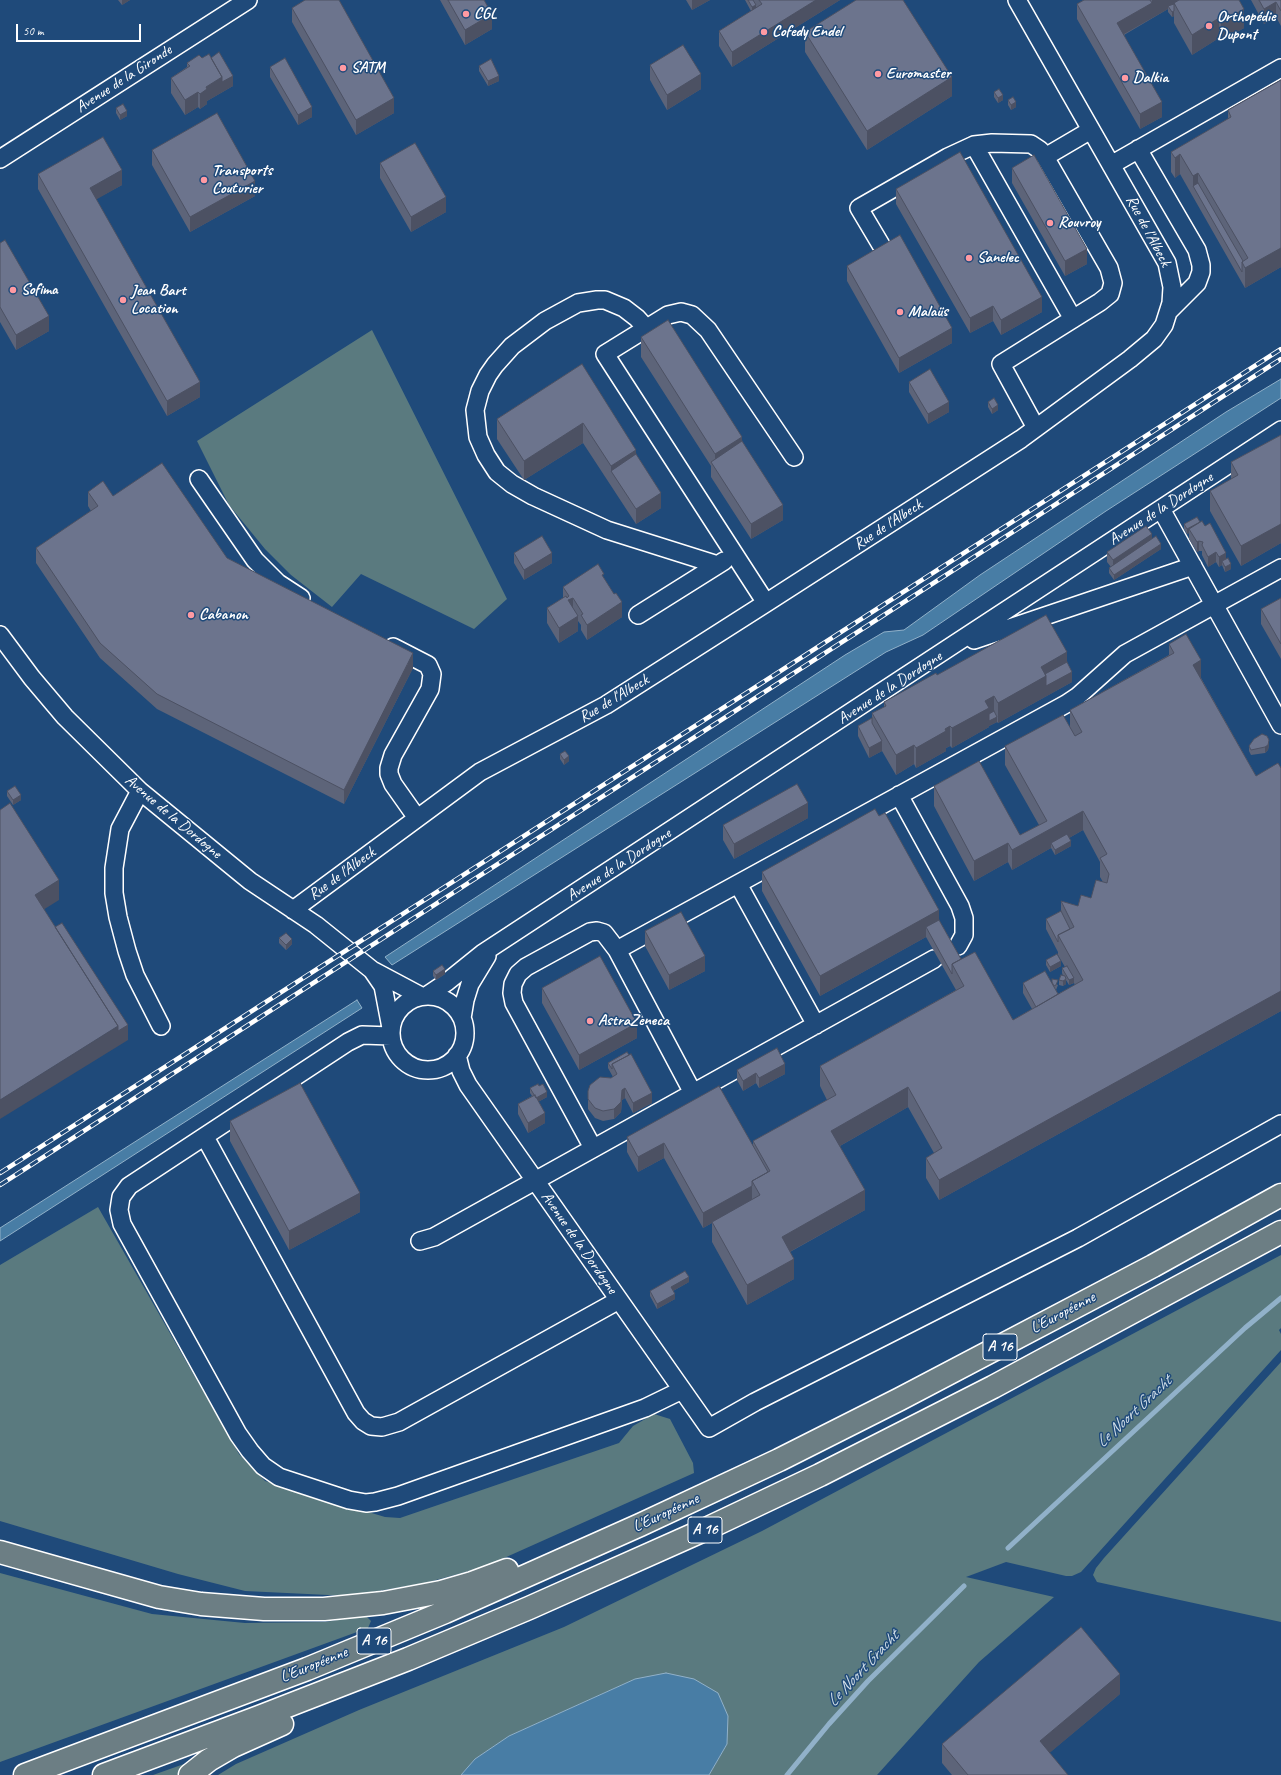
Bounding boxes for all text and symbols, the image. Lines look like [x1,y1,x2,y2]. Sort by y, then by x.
place label: CGL [474,4,497,24]
place label: Orthopédie Dupont [1217,7,1275,45]
marker: CGL [461,9,471,19]
scale bar [18,16,143,42]
marker: Orthopédie Dupont [1204,21,1214,31]
place label: Cofedy Endel [772,22,842,42]
text: 50 m [23,23,43,39]
marker: Cofedy Endel [759,27,769,37]
street label: Avenue de la Gironde [72,41,176,117]
place label: SATM [351,58,385,78]
marker: SATM [338,63,348,73]
place label: Euromaster [886,64,951,84]
place label: Dalkia [1133,68,1168,88]
marker: Euromaster [873,69,883,79]
marker: Dalkia [1120,73,1130,83]
place label: Transports Couturier [212,161,272,199]
marker: Transports Couturier [199,175,209,185]
street label: Rue de l'Albeck [1121,192,1175,270]
place label: Rouvroy [1058,213,1101,233]
marker: Rouvroy [1045,218,1055,228]
place label: Sanelec [977,248,1019,268]
marker: Sanelec [964,253,974,263]
place label: Sofima [21,280,58,300]
place label: Jean Bart Location [131,281,186,319]
marker: Sofima [8,285,18,295]
marker: Jean Bart Location [118,295,128,305]
place label: Malaüs [908,302,948,322]
marker: Malaüs [895,307,905,317]
street label: Avenue de la Dordogne [1105,468,1217,550]
street label: Rue de l'Albeck [850,496,926,554]
place label: Cabanon [199,605,248,625]
marker: Cabanon [186,610,196,620]
street label: Avenue de la Dordogne [834,647,946,729]
street label: Rue de l'Albeck [576,671,652,727]
street label: Avenue de la Dordogne [121,771,225,863]
street label: Avenue de la Dordogne [563,824,675,906]
street label: Rue de l'Albeck [305,843,379,905]
place label: AstraZeneca [598,1011,669,1031]
marker: AstraZeneca [585,1016,595,1026]
street label: Avenue de la Dordogne [537,1188,621,1298]
street label: L'Européenne [1027,1288,1099,1338]
road number: A 16 [983,1334,1017,1360]
water label: Le Noort Gracht [1092,1372,1176,1452]
street label: L'Européenne [630,1489,702,1537]
road number: A 16 [688,1517,722,1543]
water label: Le Noort Gracht [823,1627,903,1711]
road number: A 16 [357,1628,391,1654]
street label: L'Européenne [278,1643,350,1687]

